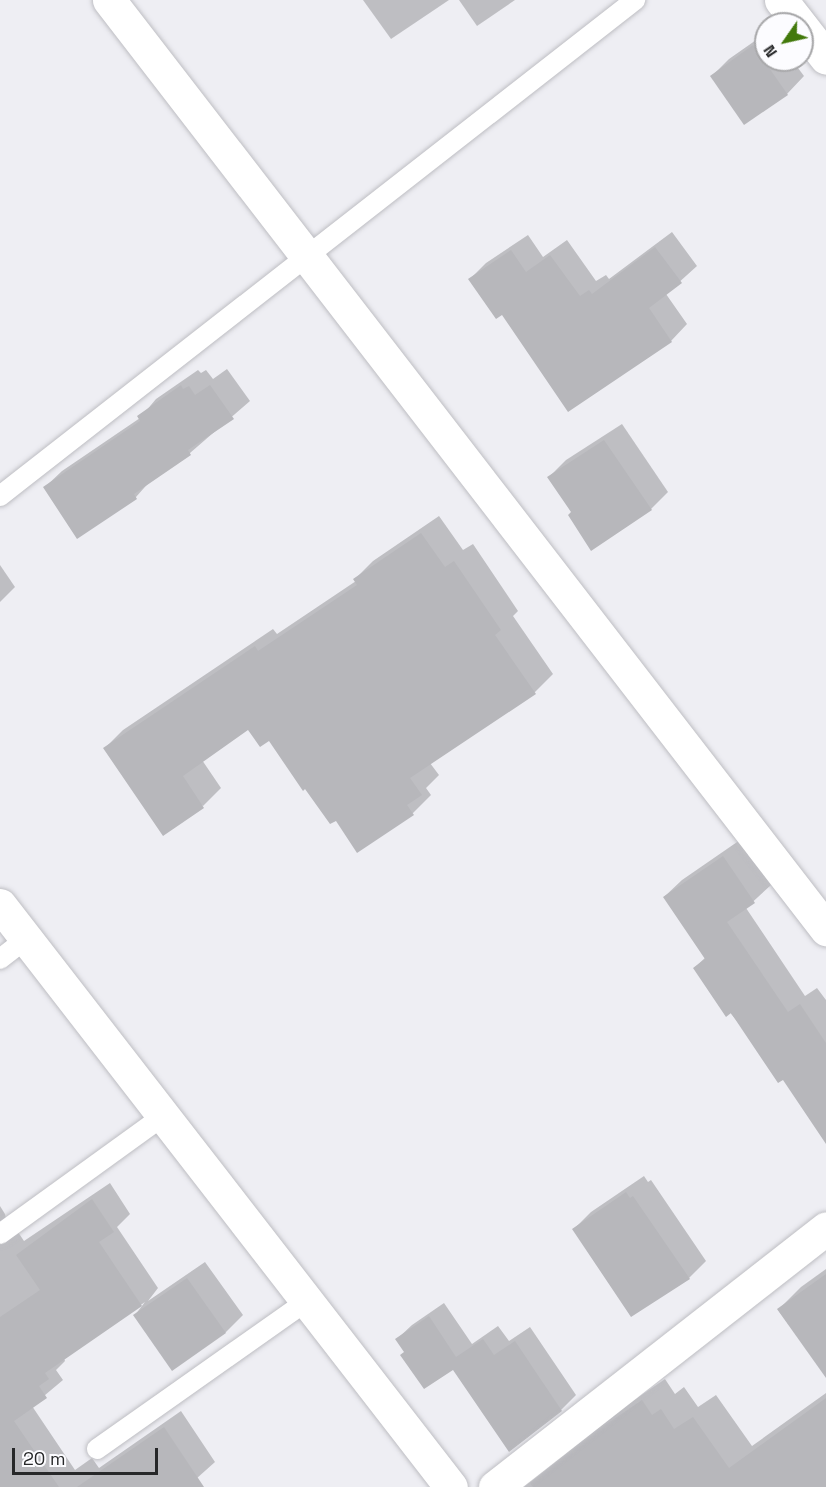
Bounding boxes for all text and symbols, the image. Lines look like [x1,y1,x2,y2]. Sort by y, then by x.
north arrow [754,12,814,72]
text: N [759,41,782,62]
scale bar [15,1436,160,1474]
text: 20 m [23,1447,66,1470]

